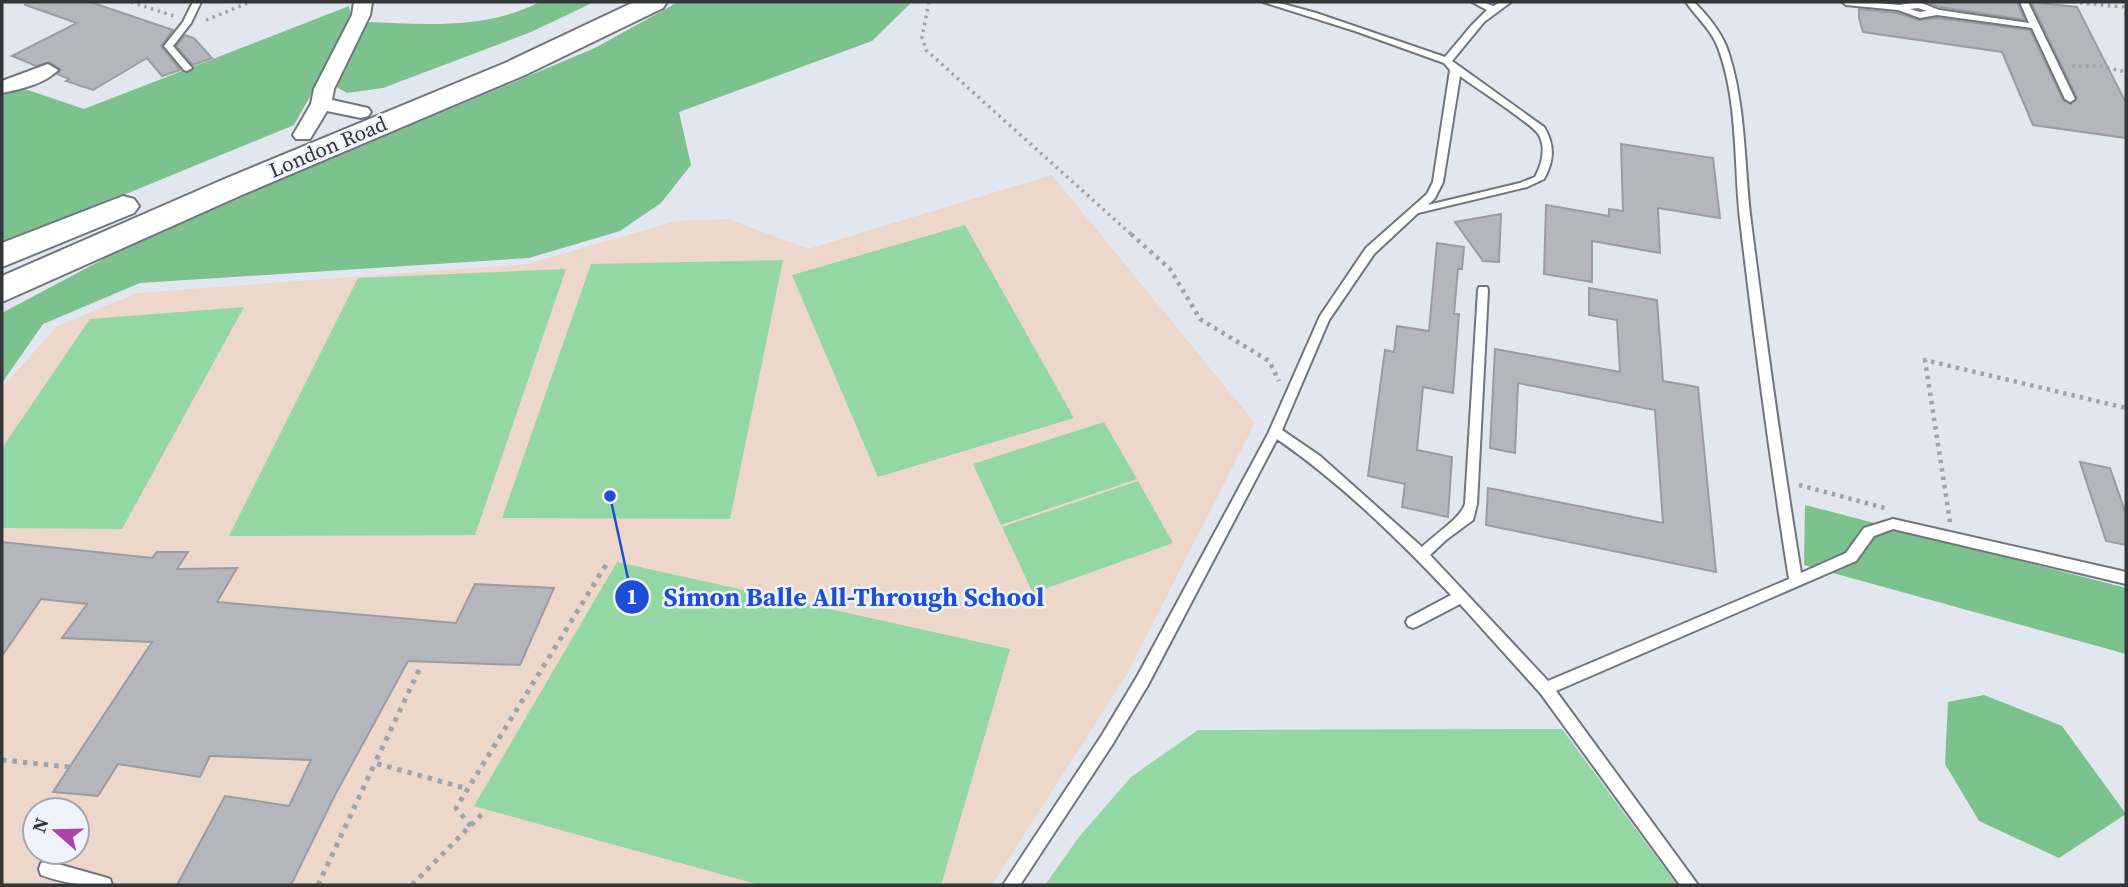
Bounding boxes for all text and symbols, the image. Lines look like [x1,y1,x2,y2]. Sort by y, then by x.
street label: London Road [264,109,391,184]
callout: Simon Balle All-Through School [615,573,1058,620]
text: Simon Balle All-Through School [664,579,1044,615]
text: 1 [626,582,638,611]
north arrow [21,796,91,866]
text: N [25,814,55,836]

